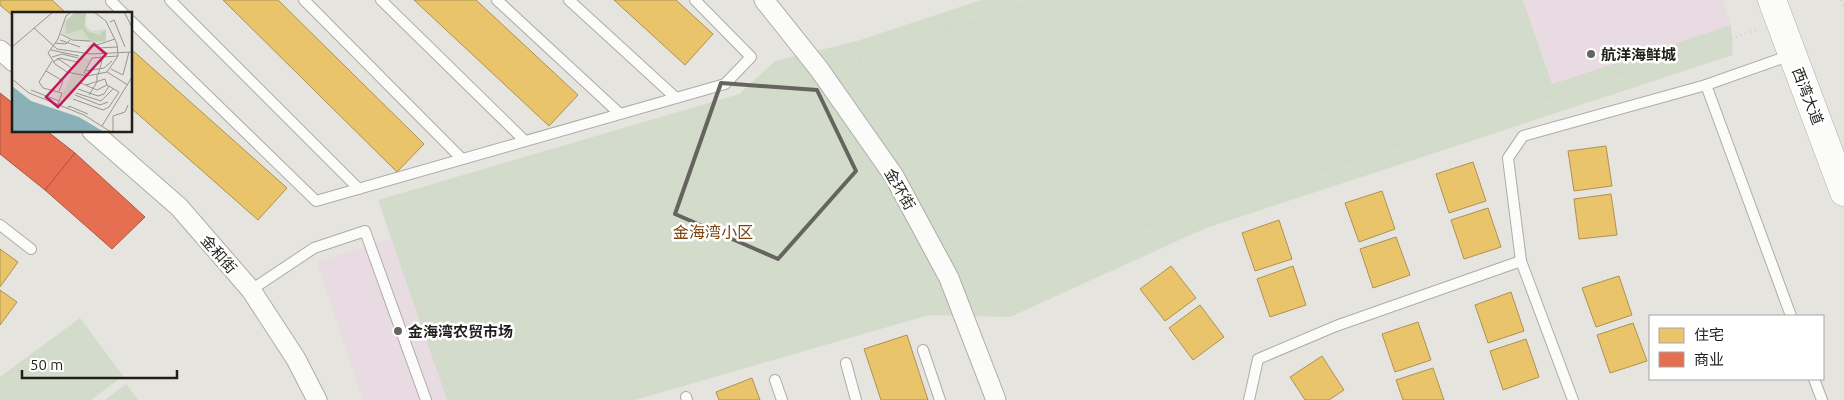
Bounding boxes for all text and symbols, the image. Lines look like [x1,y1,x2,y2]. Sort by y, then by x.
inset map [12,12,132,132]
place label: 航洋海鲜城 [1601,46,1676,63]
marker: 航洋海鲜城 [1585,48,1597,60]
street label: 西湾大道 [1789,65,1827,127]
street label: 金环街 [881,165,919,213]
district label: 金海湾小区 [673,223,753,241]
street label: 金和街 [198,231,240,277]
legend [1649,315,1824,380]
place label: 金海湾农贸市场 [408,323,513,340]
marker: 金海湾农贸市场 [392,325,404,337]
text: 住宅 [1694,326,1724,343]
scale bar [22,348,178,380]
text: 商业 [1694,351,1724,368]
text: 50 m [30,356,63,373]

